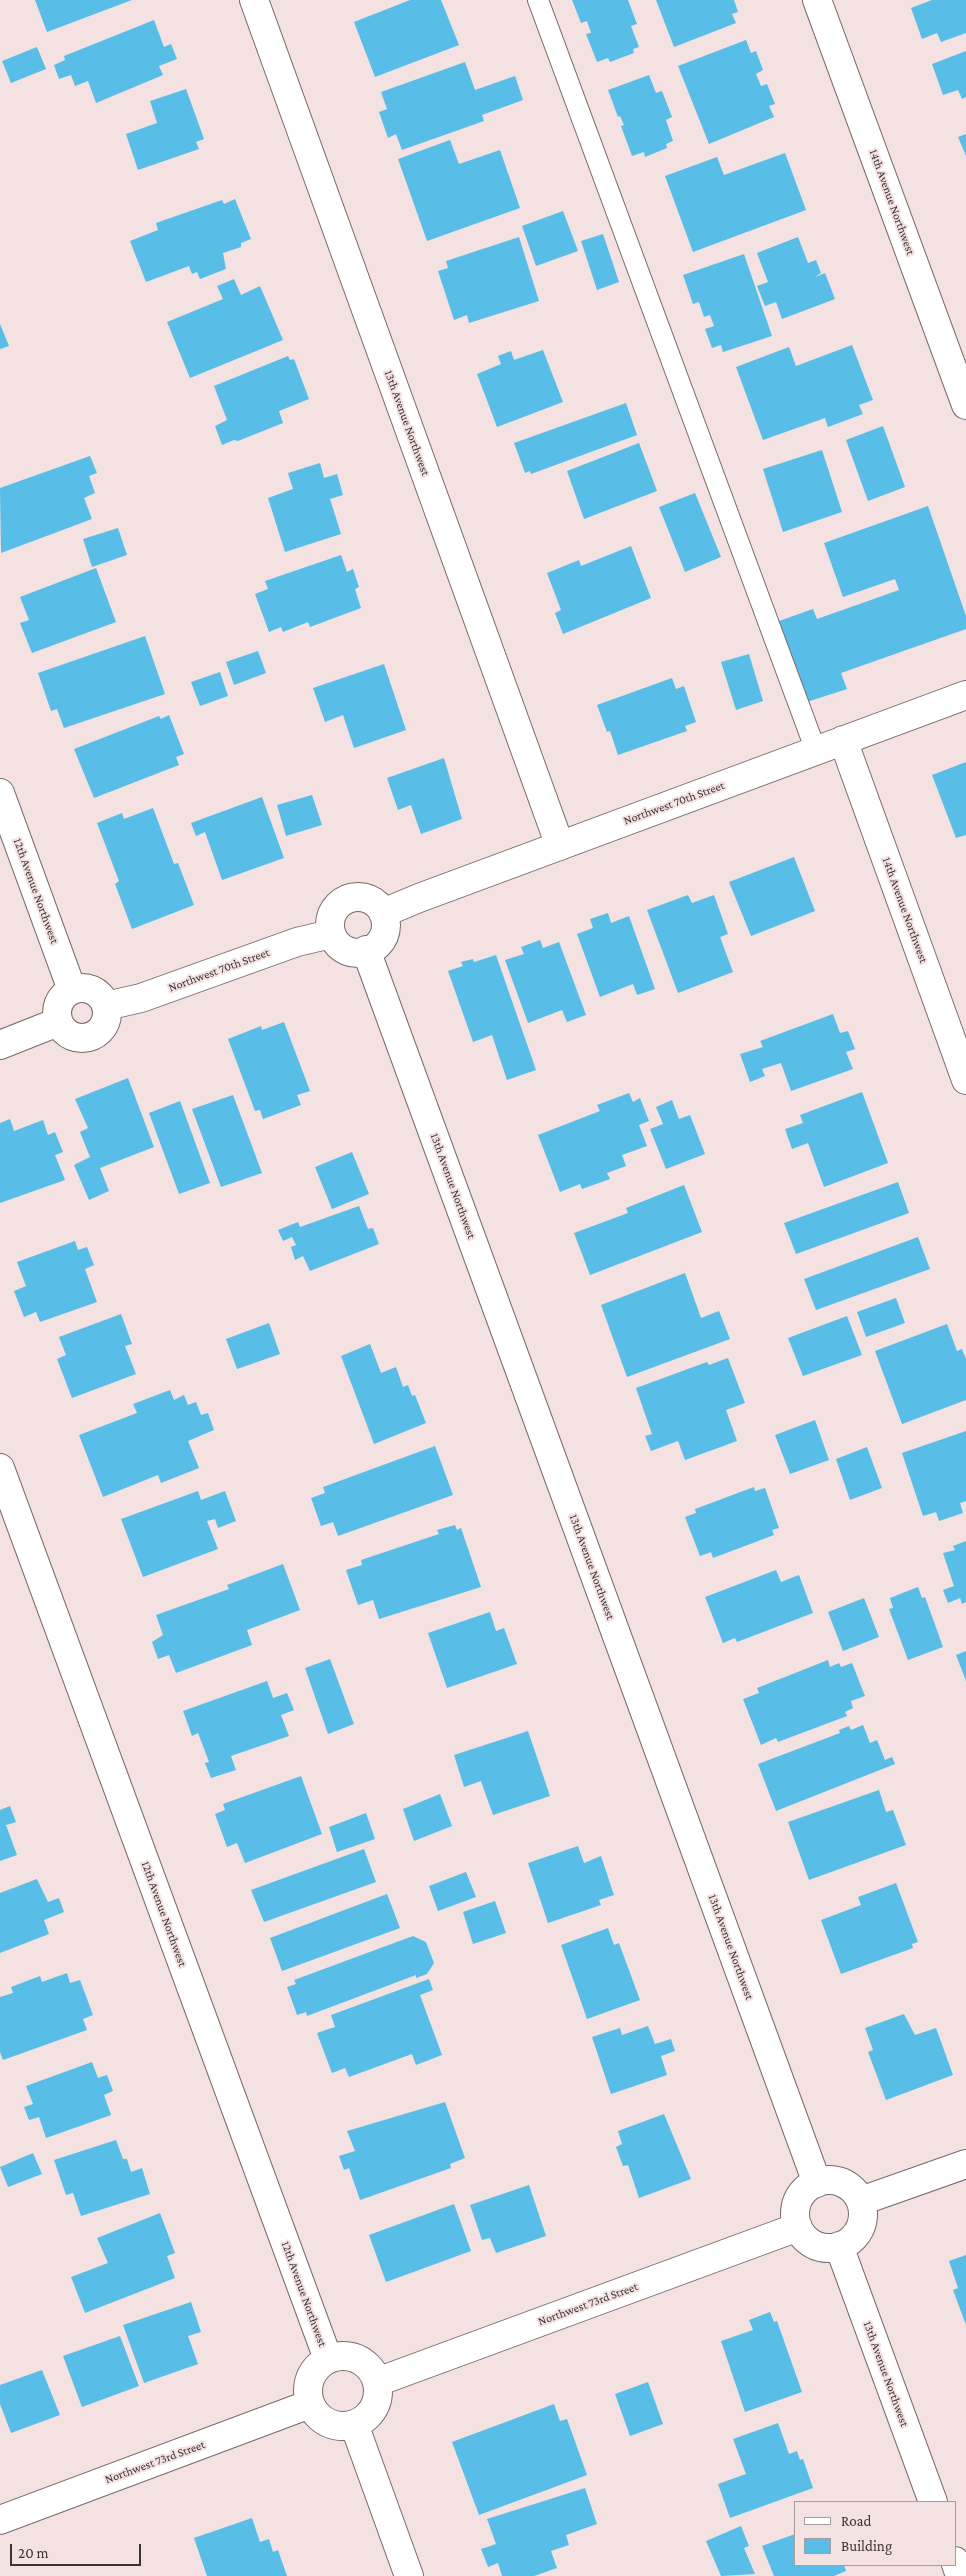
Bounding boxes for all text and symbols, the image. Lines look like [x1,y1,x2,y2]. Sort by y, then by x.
street label: 14th Avenue Northwest [866,147,918,257]
street label: 13th Avenue Northwest [381,368,433,478]
street label: Northwest 70th Street [622,778,726,828]
street label: 12th Avenue Northwest [10,836,62,946]
street label: 14th Avenue Northwest [879,855,931,965]
street label: Northwest 70th Street [167,945,271,995]
street label: 13th Avenue Northwest [427,1131,479,1241]
street label: 13th Avenue Northwest [566,1512,618,1622]
street label: 12th Avenue Northwest [138,1859,190,1969]
street label: 13th Avenue Northwest [705,1892,757,2002]
street label: 12th Avenue Northwest [278,2239,330,2349]
street label: Northwest 73rd Street [536,2279,640,2329]
street label: 13th Avenue Northwest [860,2319,912,2429]
street label: Northwest 73rd Street [103,2437,207,2487]
legend [794,2501,956,2566]
text: Road [841,2513,871,2529]
scale bar [12,2534,144,2566]
text: Building [841,2538,892,2554]
text: 20 m [18,2545,49,2561]

